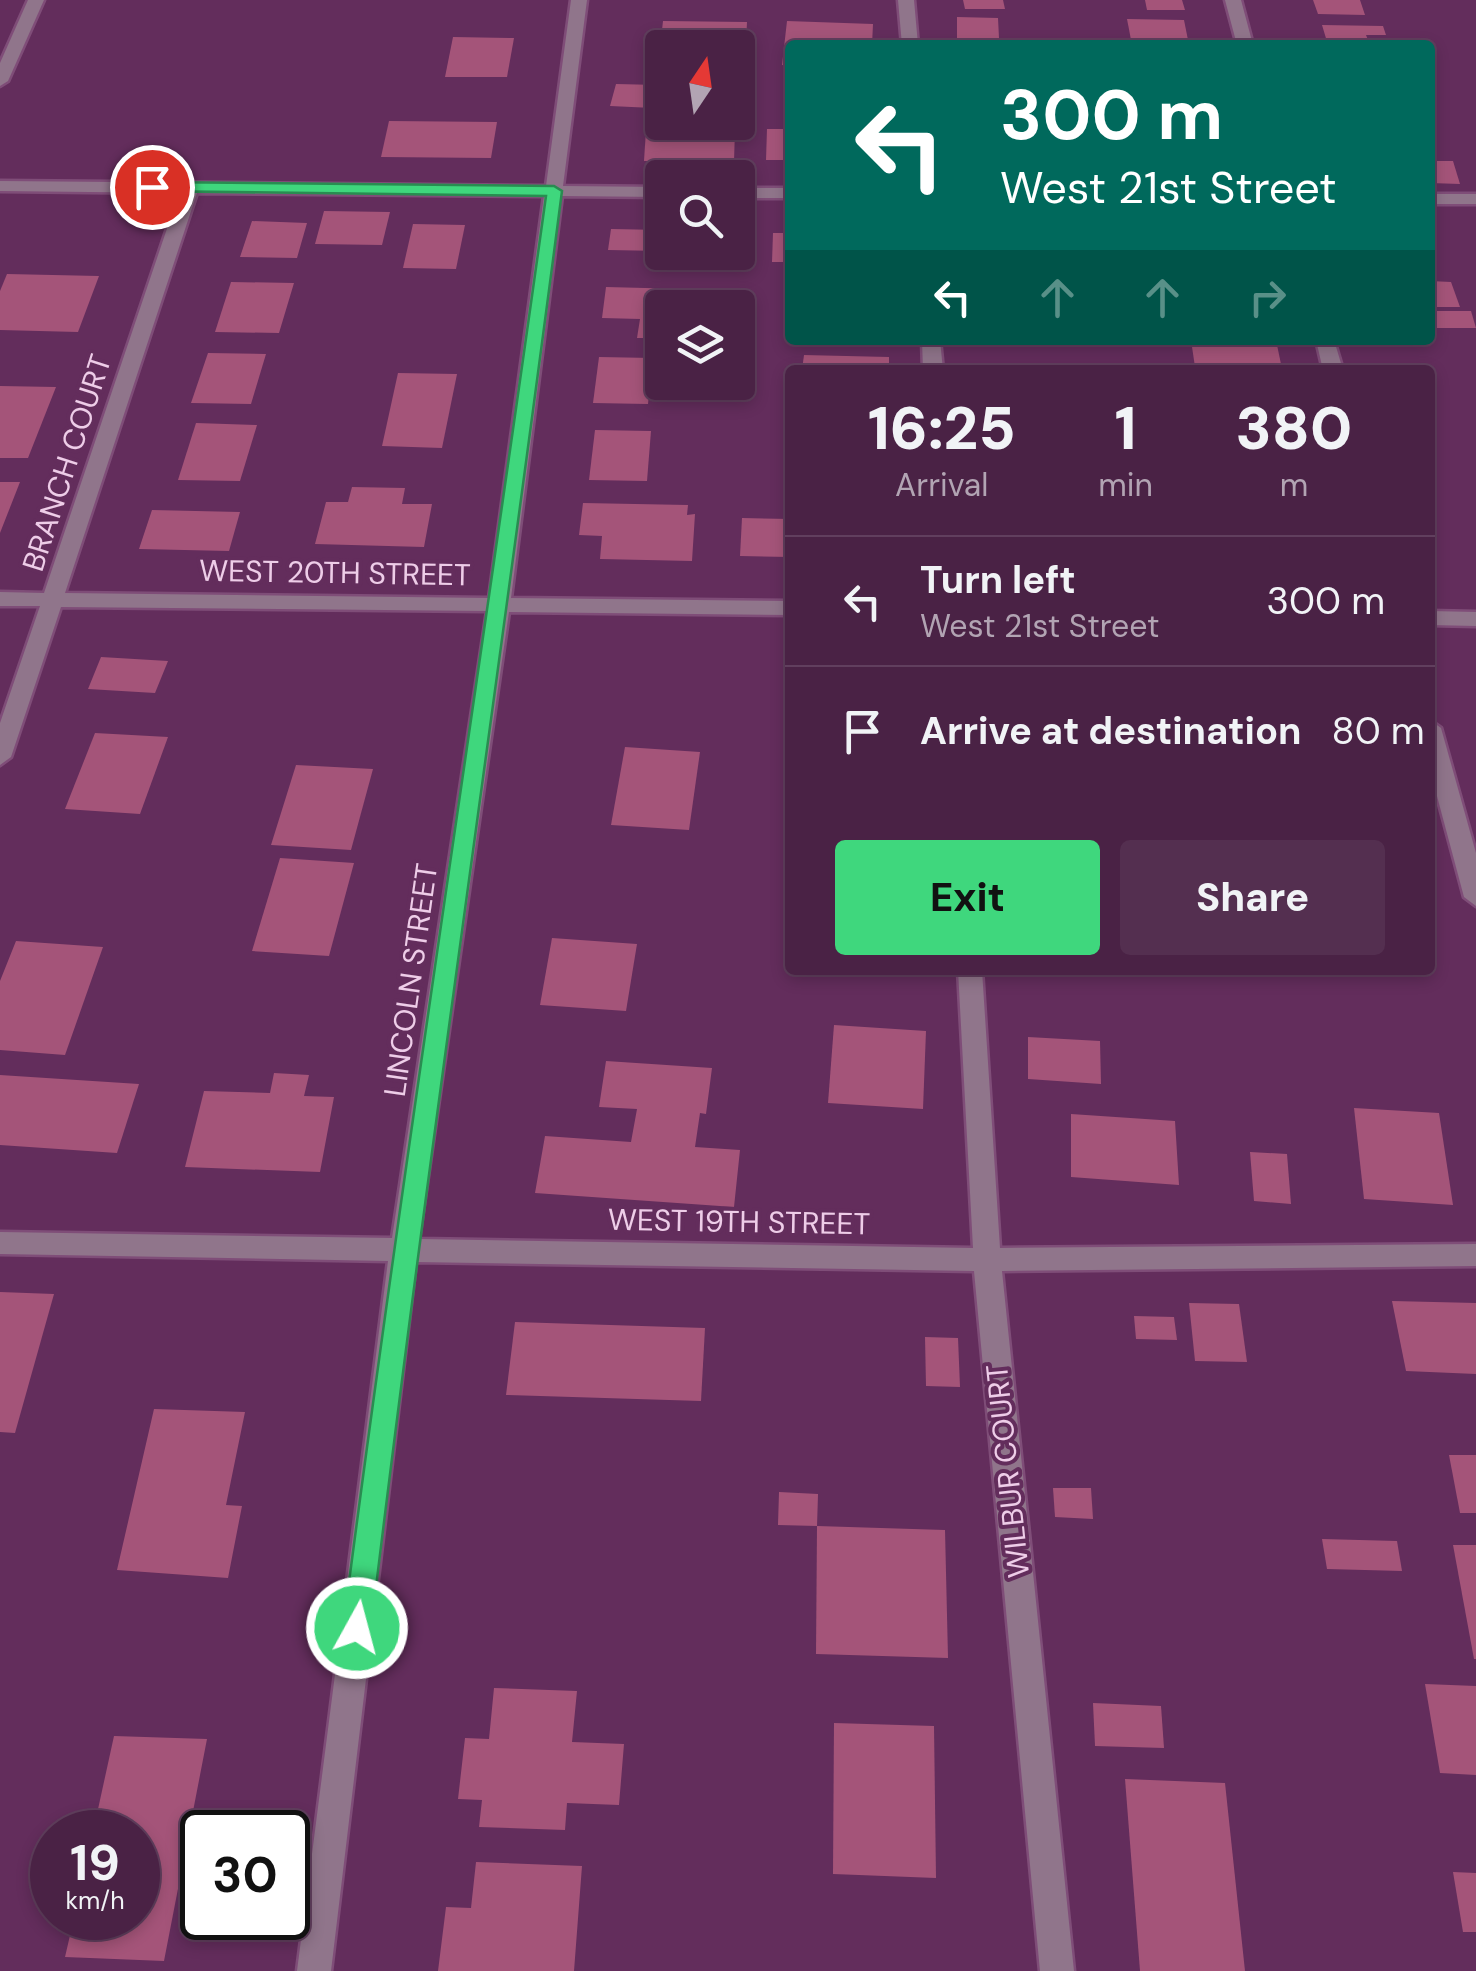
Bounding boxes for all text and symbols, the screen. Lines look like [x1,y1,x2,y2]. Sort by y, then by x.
north arrow [645,30,755,140]
map controls [645,30,755,400]
text: 300 m [1000,70,1223,161]
icon: left [835,80,965,210]
pin [110,145,195,230]
text: West 21st Street [1000,158,1337,217]
icon: arrive [125,160,180,215]
button: search [645,160,755,270]
icon: left [925,270,980,325]
icon: ahead [1030,270,1085,325]
icon: ahead [1135,270,1190,325]
icon: right [1240,270,1295,325]
button: layers [645,290,755,400]
street label: BRANCH COURT [13,350,120,576]
text: 16:25 [868,389,1016,468]
text: 1 [1115,389,1137,468]
text: 380 [1236,389,1352,468]
text: Arrival [895,464,988,506]
text: min [1098,464,1153,506]
text: m [1280,464,1308,506]
street label: WEST 20TH STREET [199,551,471,594]
text: Turn left [920,555,1076,605]
icon: left [835,574,890,629]
text: 300 m [1267,576,1385,626]
text: West 21st Street [920,605,1159,647]
icon: arrive [835,704,890,759]
text: Arrive at destination [920,706,1302,756]
text: 80 m [1332,706,1425,756]
button: Exit [835,840,1100,955]
button: Share [1120,840,1385,955]
street label: LINCOLN STREET [375,861,446,1099]
street label: WEST 19TH STREET [607,1200,871,1243]
street label: WILBUR COURT [977,1362,1038,1580]
position arrow [305,1576,409,1680]
speed limit sign: 30 [180,1810,310,1940]
text: 19 [70,1830,120,1896]
text: km/h [65,1884,125,1917]

